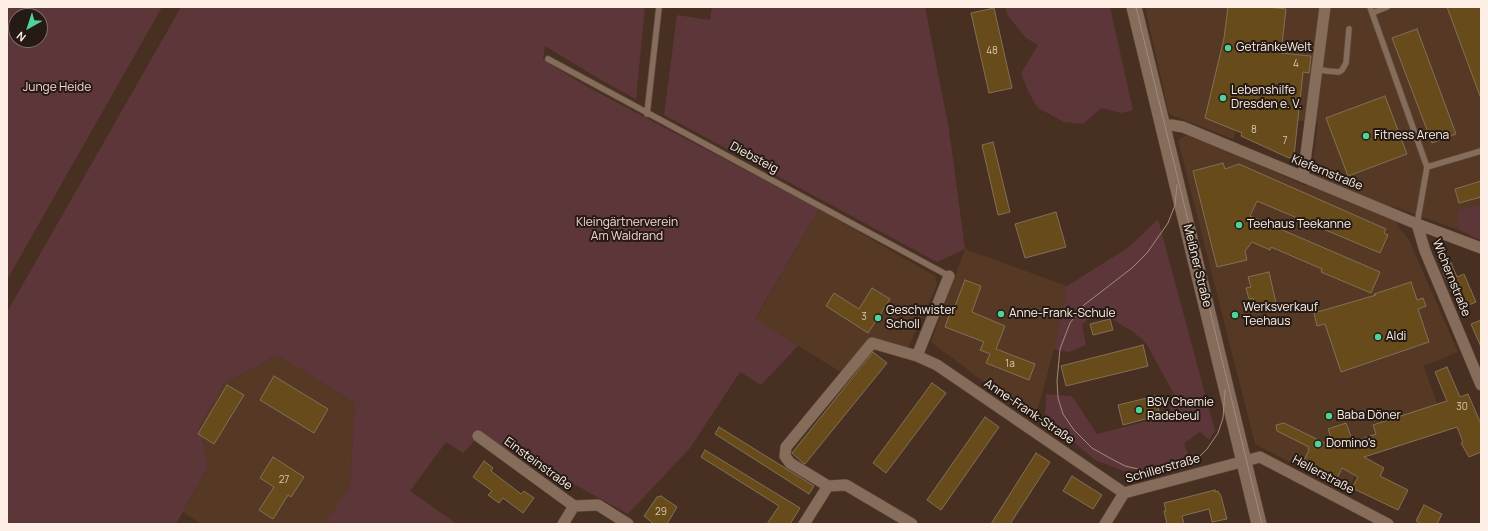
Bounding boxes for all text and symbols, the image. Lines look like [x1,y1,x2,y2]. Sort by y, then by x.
north arrow [8,8,48,48]
text: N [13,29,29,45]
place label: GetränkeWelt [1236,41,1312,55]
marker: GetränkeWelt [1223,43,1233,53]
house number: 48 [986,45,998,57]
house number: 4 [1293,58,1299,70]
park label: Junge Heide [23,81,91,95]
place label: Lebenshilfe Dresden e. V. [1231,84,1302,112]
marker: Lebenshilfe Dresden e. V. [1218,93,1228,103]
house number: 8 [1251,124,1257,136]
place label: Fitness Arena [1374,129,1449,143]
marker: Fitness Arena [1361,131,1371,141]
house number: 7 [1282,135,1288,147]
street label: Diebsteig [727,139,781,177]
street label: Kiefernstraße [1289,152,1365,194]
park label: Kleingärtnerverein Am Waldrand [576,216,678,244]
place label: Teehaus Teekanne [1247,218,1351,232]
marker: Teehaus Teekanne [1234,220,1244,230]
street label: Meißner Straße [1180,223,1214,309]
street label: Wichernstraße [1429,237,1473,319]
place label: Werksverkauf Teehaus [1243,301,1318,329]
place label: Geschwister Scholl [886,304,956,332]
place label: Anne-Frank-Schule [1009,307,1116,321]
marker: Anne-Frank-Schule [996,309,1006,319]
marker: Werksverkauf Teehaus [1230,310,1240,320]
house number: 3 [861,311,867,323]
marker: Geschwister Scholl [873,313,883,323]
place label: Aldi [1386,330,1406,344]
marker: Aldi [1373,332,1383,342]
house number: 1a [1005,358,1015,370]
street label: Anne-Frank-Straße [981,377,1077,447]
place label: BSV Chemie Radebeul [1147,396,1214,424]
house number: 30 [1456,401,1468,413]
marker: BSV Chemie Radebeul [1134,405,1144,415]
place label: Baba Döner [1337,409,1401,423]
marker: Baba Döner [1324,411,1334,421]
street label: Einsteinstraße [501,434,575,494]
place label: Domino's [1326,437,1376,451]
marker: Domino's [1313,439,1323,449]
street label: Schillerstraße [1124,452,1202,486]
street label: Hellerstraße [1290,453,1356,497]
house number: 27 [279,474,289,486]
house number: 29 [655,506,667,518]

